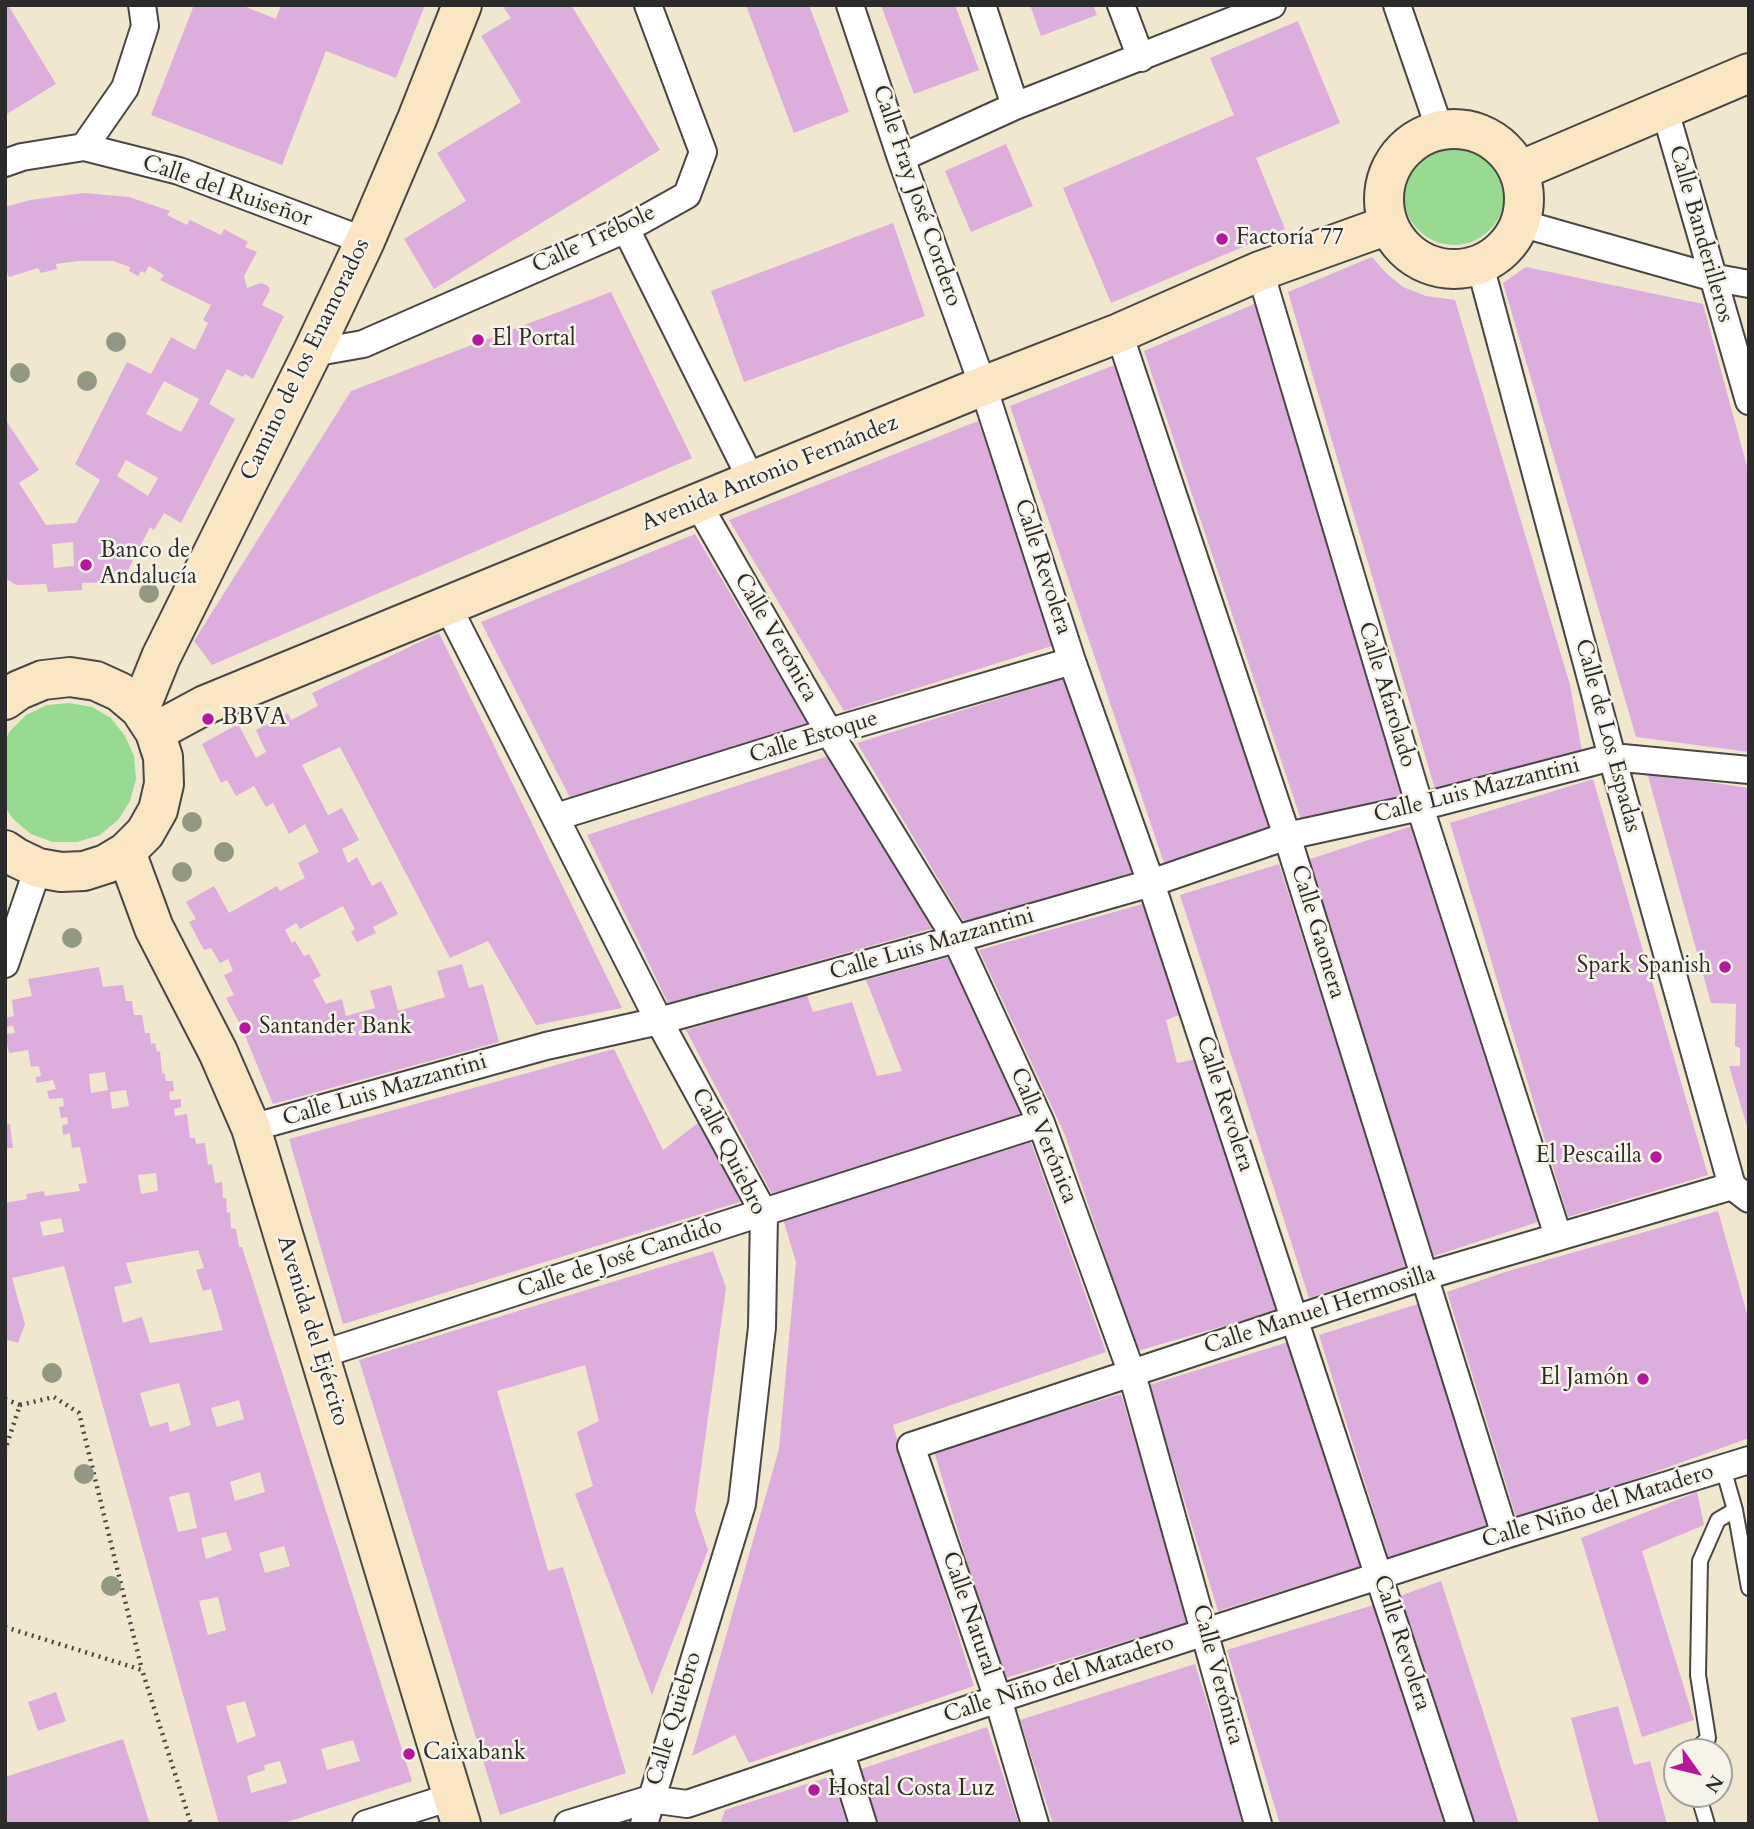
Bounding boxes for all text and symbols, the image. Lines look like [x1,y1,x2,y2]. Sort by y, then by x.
street label: Calle Fray José Cordero [865,82,967,310]
street label: Calle Banderilleros [1662,142,1738,326]
street label: Calle del Ruiseñor [139,150,315,234]
street label: Calle Trébole [528,199,660,281]
place label: Factoría 77 [1236,225,1344,253]
marker: Factoría 77 [1214,231,1230,247]
street label: Camino de los Enamorados [235,234,377,486]
place label: El Portal [492,326,576,354]
marker: El Portal [470,332,486,348]
street label: Avenida Antonio Fernández [638,410,902,538]
street label: Calle Revolera [1007,496,1077,638]
place label: Banco de Andalucía [100,538,197,592]
marker: Banco de Andalucía [78,557,94,573]
street label: Calle Verónica [727,569,823,707]
street label: Calle Afarolado [1351,619,1421,771]
street label: Calle de Los Espadas [1568,636,1646,836]
place label: BBVA [222,705,287,733]
street label: Calle Estoque [746,705,882,771]
marker: BBVA [200,711,216,727]
street label: Calle Luis Mazzantini [1371,752,1583,830]
street label: Calle Gaonera [1284,862,1350,1002]
street label: Calle Luis Mazzantini [827,903,1037,987]
place label: Spark Spanish [1577,953,1711,981]
marker: Spark Spanish [1717,959,1733,975]
place label: Santander Bank [259,1014,412,1042]
marker: Santander Bank [237,1020,253,1036]
street label: Calle Revolera [1189,1033,1259,1175]
street label: Calle Luis Mazzantini [280,1049,490,1133]
street label: Calle Verónica [1003,1064,1083,1208]
street label: Calle Quiebro [684,1084,772,1220]
place label: El Pescailla [1536,1143,1642,1171]
marker: El Pescailla [1648,1149,1664,1165]
street label: Calle de José Candido [514,1213,726,1305]
street label: Avenida del Ejército [270,1233,354,1429]
street label: Calle Manuel Hermosilla [1201,1261,1439,1361]
place label: El Jamón [1540,1365,1629,1393]
marker: El Jamón [1635,1371,1651,1387]
street label: Calle Niño del Matadero [1479,1459,1717,1555]
street label: Calle Natural [935,1548,1003,1680]
street label: Calle Revolera [1366,1572,1436,1714]
street label: Calle Verónica [1185,1602,1249,1748]
street label: Calle Niño del Matadero [940,1630,1178,1730]
street label: Calle Quiebro [642,1649,708,1789]
north arrow [1663,1738,1733,1808]
place label: Caixabank [423,1740,526,1768]
marker: Caixabank [401,1746,417,1762]
text: N [1698,1770,1729,1798]
place label: Hostal Costa Luz [828,1776,994,1804]
marker: Hostal Costa Luz [806,1782,822,1798]

